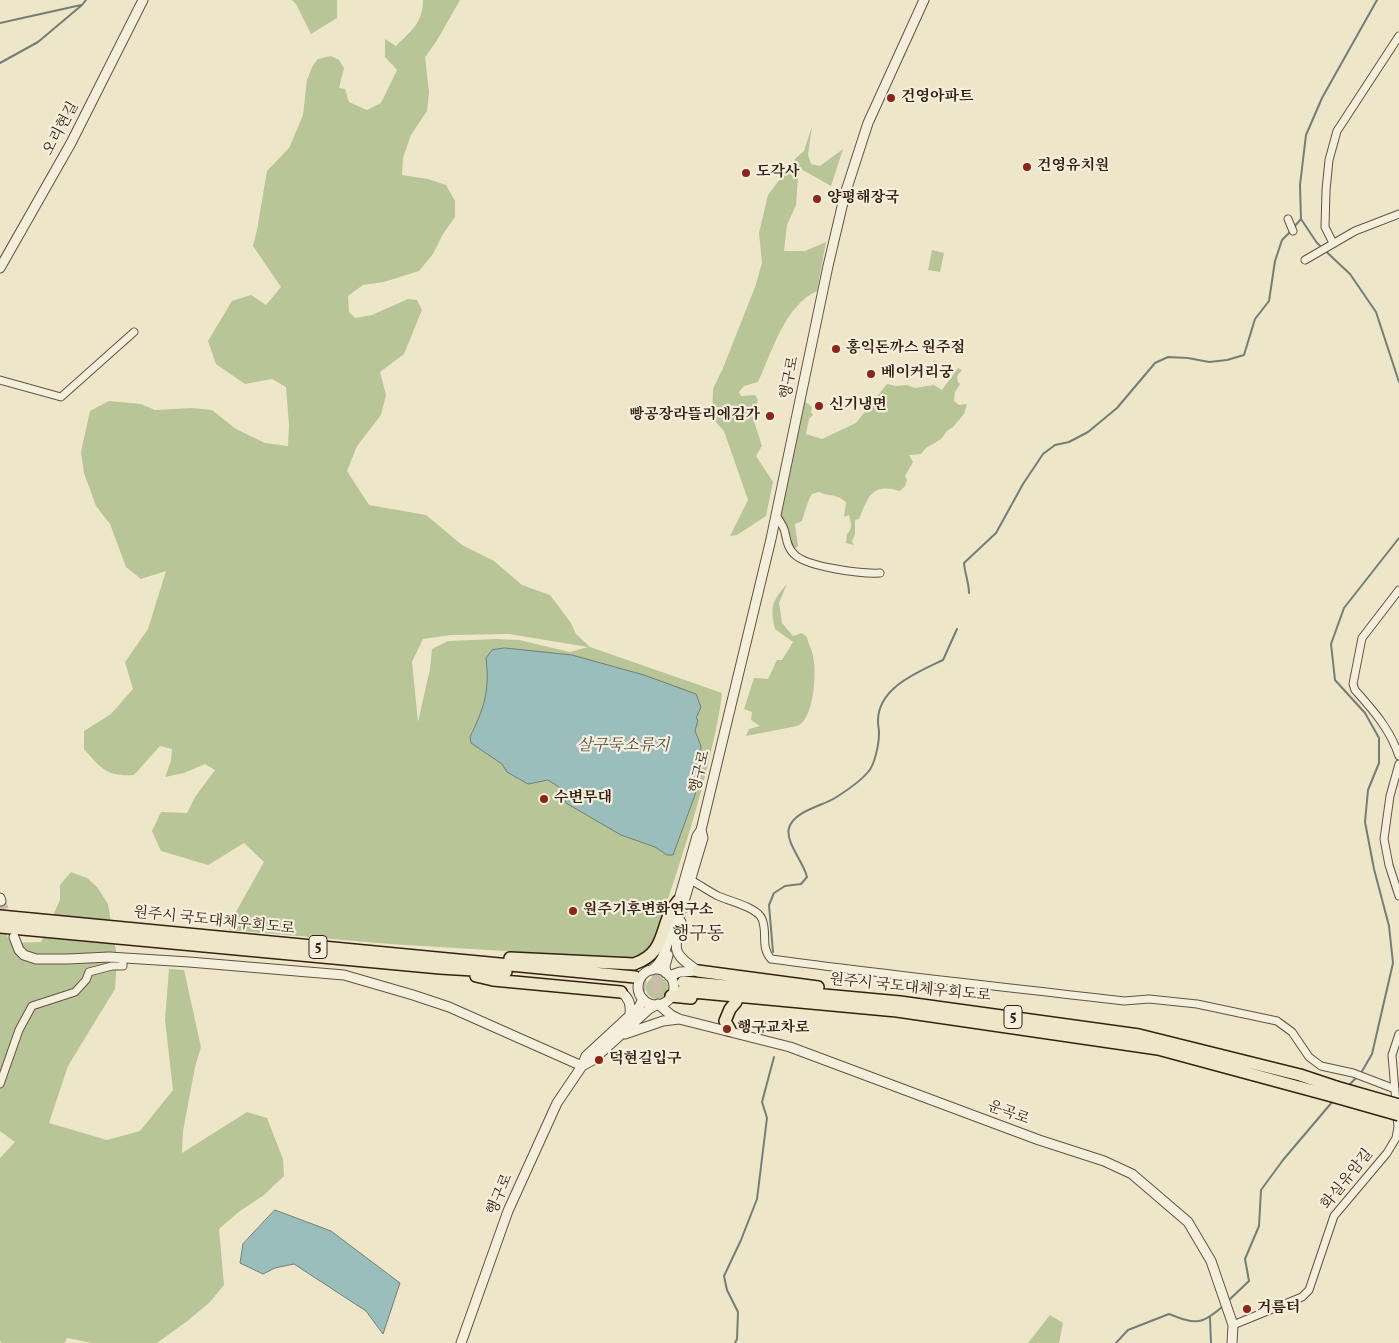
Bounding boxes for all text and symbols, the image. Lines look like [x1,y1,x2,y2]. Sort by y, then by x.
place label: 건영아파트 [901,89,973,107]
marker: 건영아파트 [885,92,897,104]
street label: 오리현길 [40,99,84,159]
place label: 건영유치원 [1037,158,1109,176]
marker: 건영유치원 [1021,161,1033,173]
place label: 도각사 [756,164,799,182]
marker: 도각사 [740,167,752,179]
place label: 양평해장국 [827,190,899,208]
marker: 양평해장국 [811,193,823,205]
place label: 홍익돈까스 원주점 [846,340,965,358]
marker: 홍익돈까스 원주점 [830,343,842,355]
street label: 행구로 [778,355,804,401]
place label: 베이커리궁 [881,365,953,383]
marker: 베이커리궁 [865,368,877,380]
place label: 신기냉면 [829,397,887,415]
marker: 신기냉면 [813,400,825,412]
place label: 빵공장라뜰리에김가 [630,407,760,425]
marker: 빵공장라뜰리에김가 [764,410,776,422]
water label: 살구둑소류지 [577,737,669,757]
street label: 행구로 [687,749,715,795]
place label: 수변무대 [554,790,612,808]
marker: 수변무대 [538,793,550,805]
place label: 원주기후변화연구소 [583,902,713,920]
street label: 원주시 국도대체우회도로 [132,905,296,939]
marker: 원주기후변화연구소 [567,905,579,917]
district label: 행구동 [672,925,724,947]
road number: 5 [309,936,327,959]
street label: 원주시 국도대체우회도로 [828,972,992,1006]
road number: 5 [1004,1006,1022,1028]
place label: 행구교차로 [737,1020,809,1038]
marker: 행구교차로 [721,1023,733,1035]
place label: 덕현길입구 [609,1051,681,1069]
marker: 덕현길입구 [593,1054,605,1066]
street label: 운곡로 [984,1098,1032,1130]
street label: 화실유암길 [1318,1146,1378,1214]
street label: 행구로 [484,1171,518,1219]
place label: 거름터 [1257,1300,1300,1318]
marker: 거름터 [1241,1303,1253,1315]

